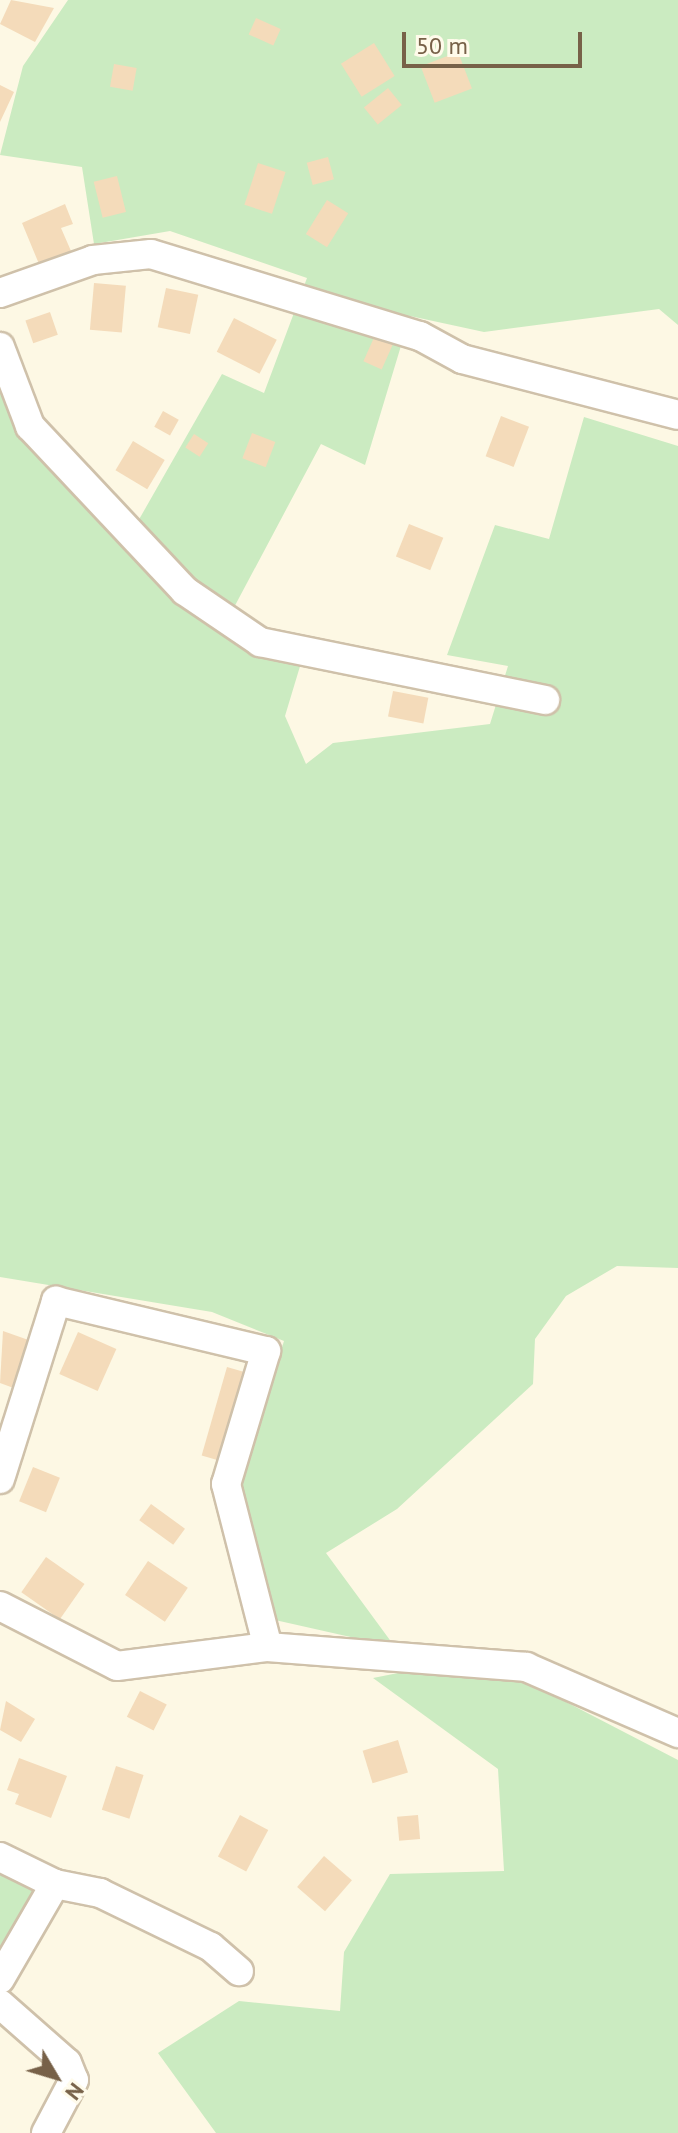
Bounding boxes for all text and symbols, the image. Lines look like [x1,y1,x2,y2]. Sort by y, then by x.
scale bar [406,16,586,66]
text: 50 m [416,30,468,61]
north arrow [16,2037,96,2117]
text: N [59,2077,90,2106]

